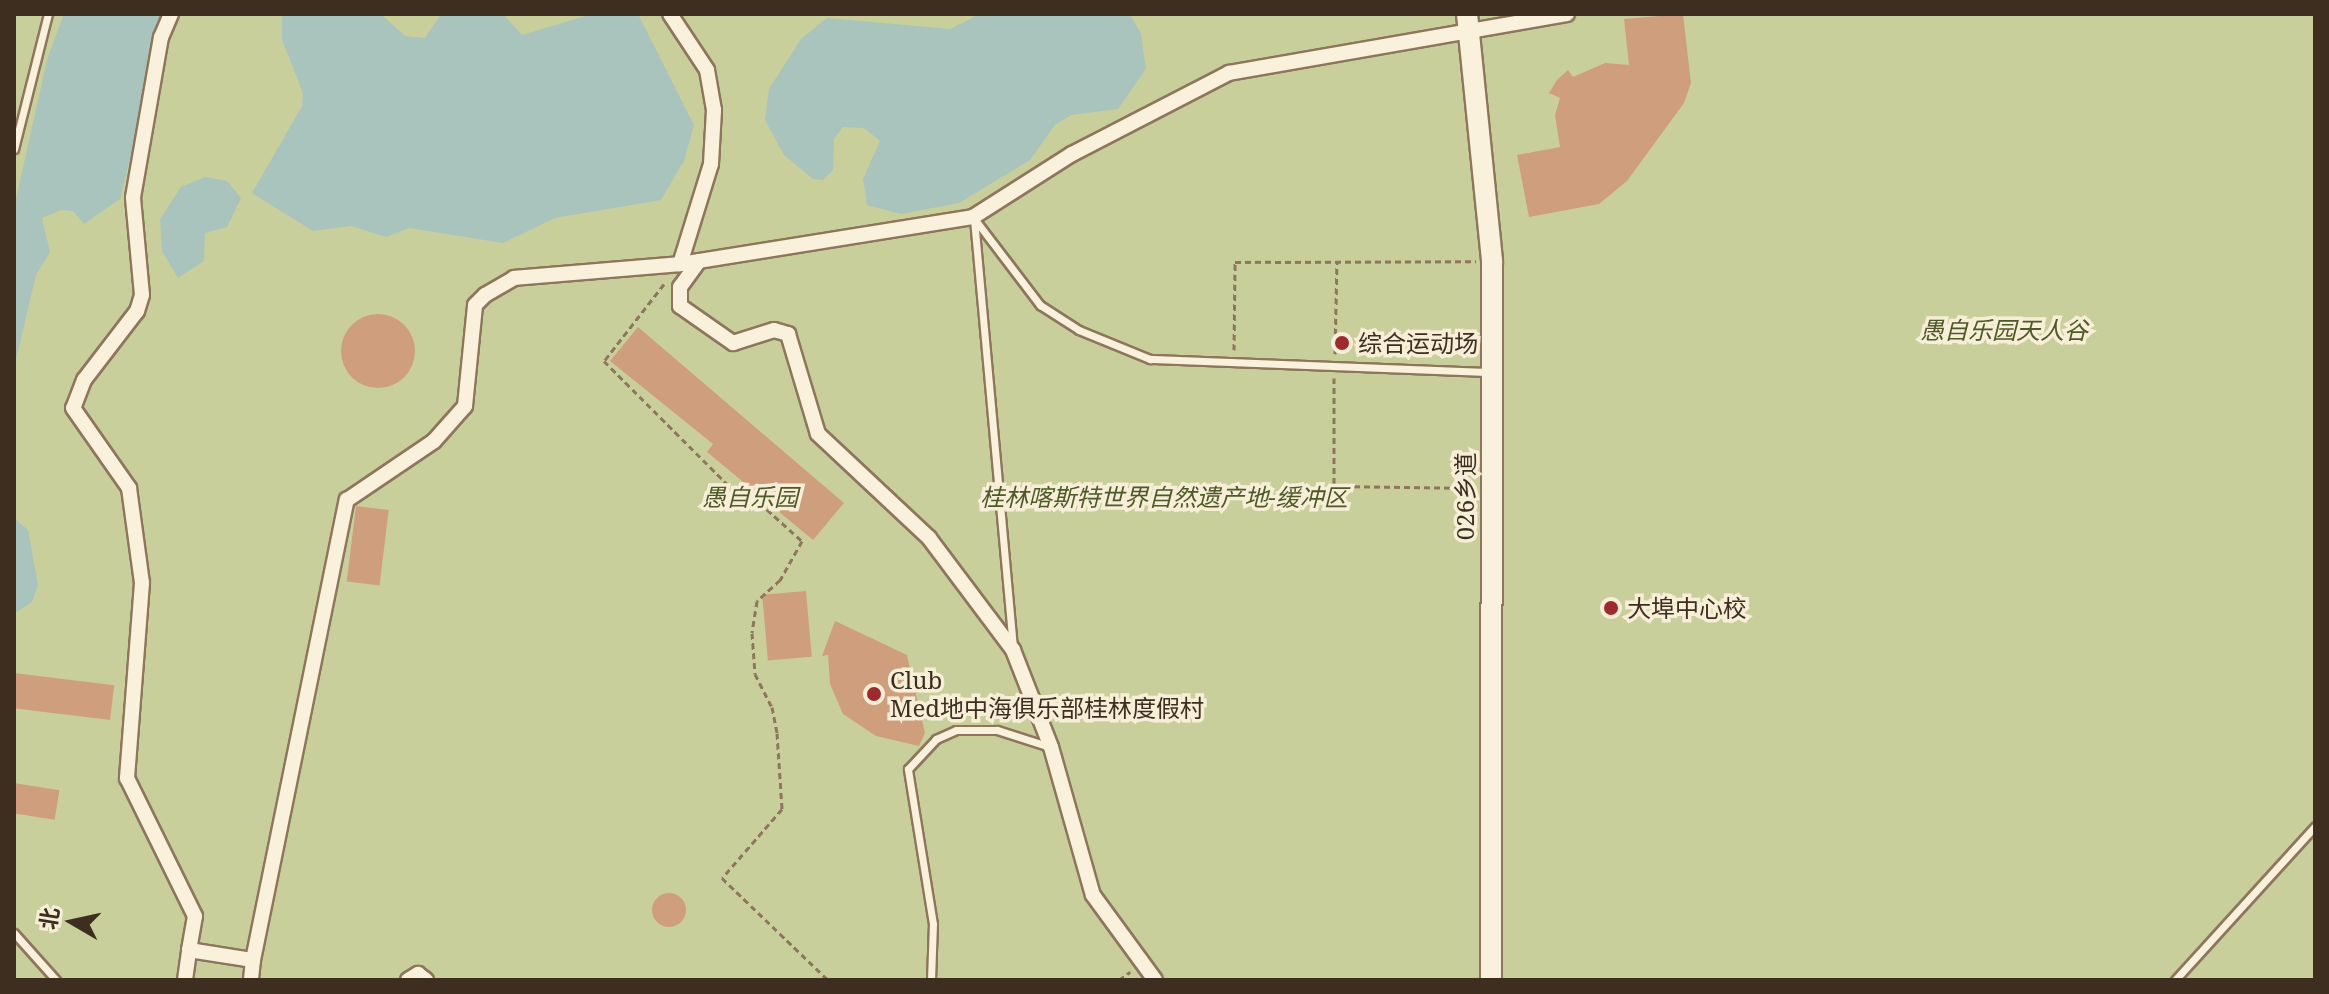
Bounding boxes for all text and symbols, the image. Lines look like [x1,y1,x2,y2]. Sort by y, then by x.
park label: 愚自乐园天人谷 [1920,316,2088,344]
place label: 综合运动场 [1358,329,1478,357]
marker: 综合运动场 [1333,334,1351,352]
street label: 026乡道 [1451,452,1479,540]
park label: 愚自乐园 [702,483,798,511]
park label: 桂林喀斯特世界自然遗产地-缓冲区 [980,483,1348,511]
place label: 大埠中心校 [1627,594,1747,622]
marker: 大埠中心校 [1602,599,1620,617]
place label: Club Med地中海俱乐部桂林度假村 [890,666,1204,722]
marker: Club Med地中海俱乐部桂林度假村 [865,685,883,703]
north arrow [32,882,112,962]
text: 北 [32,905,65,931]

